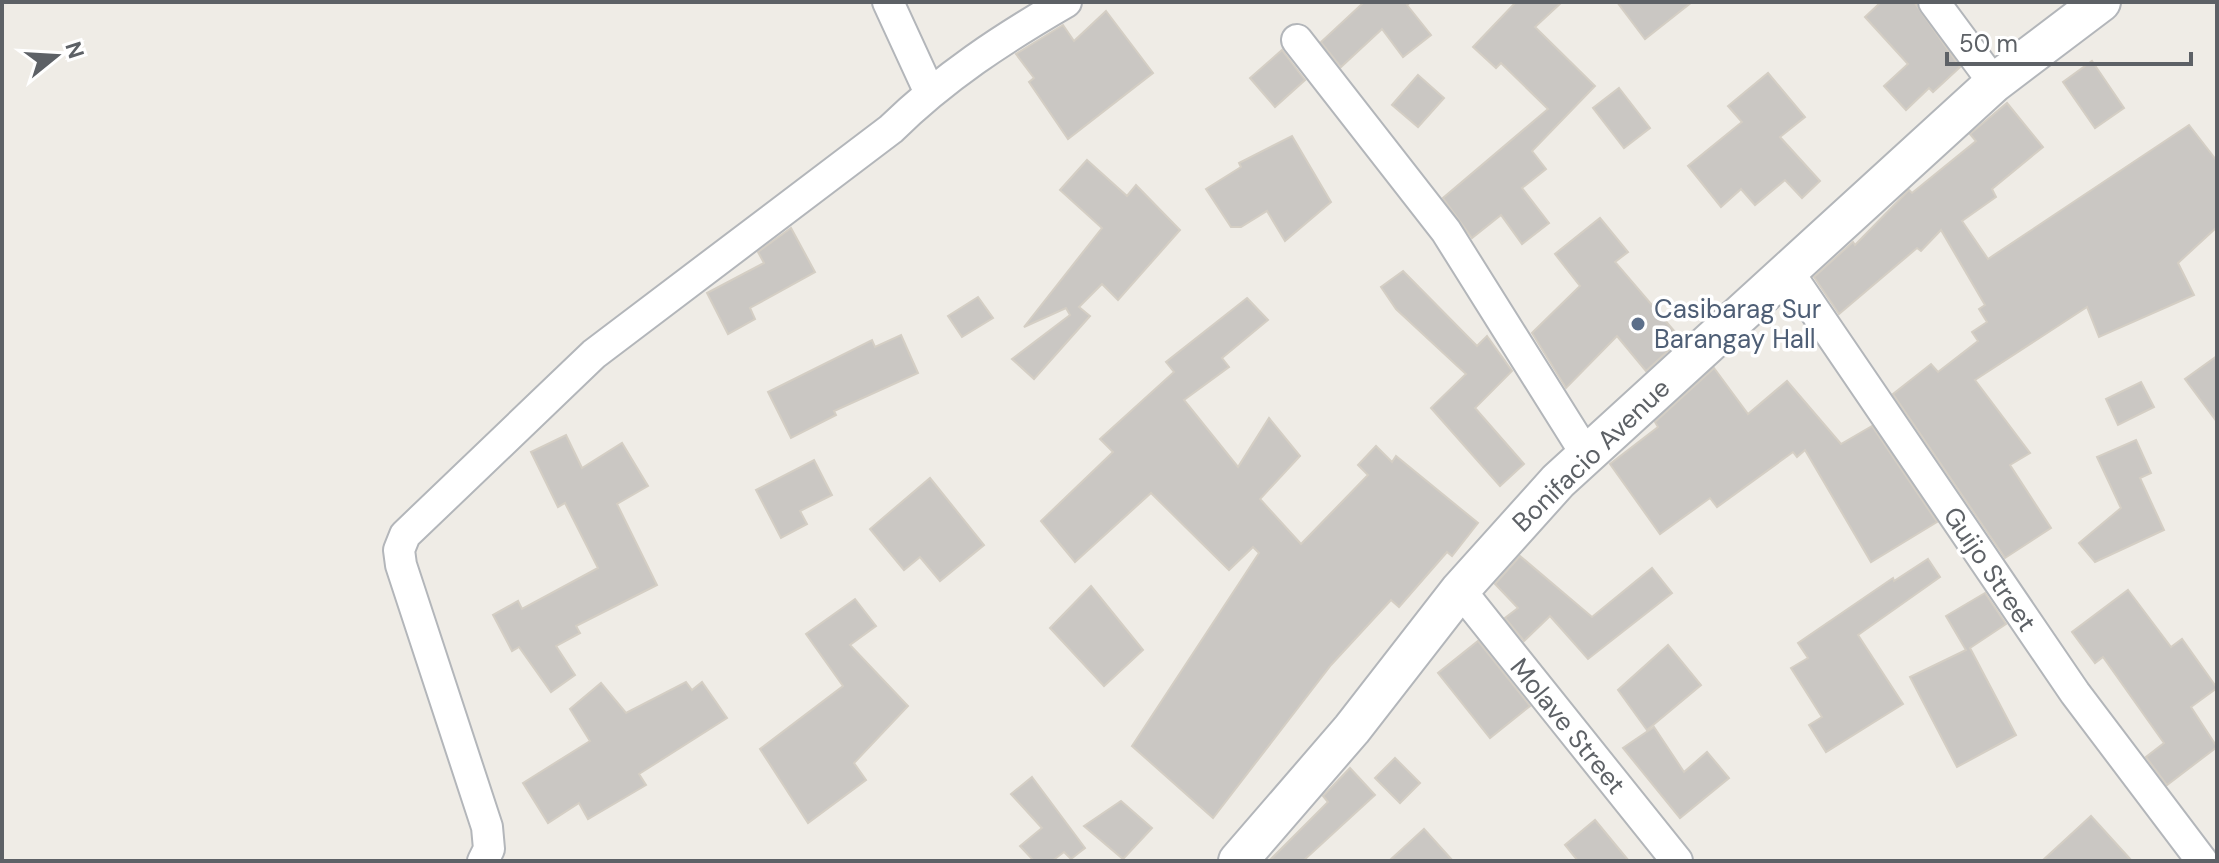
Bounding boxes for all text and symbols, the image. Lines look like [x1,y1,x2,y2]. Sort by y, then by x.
north arrow [16,16,96,96]
scale bar [1947,16,2191,66]
text: 50 m [1959,28,2018,59]
text: N [58,38,91,62]
place label: Casibarag Sur Barangay Hall [1654,292,1821,356]
marker: Casibarag Sur Barangay Hall [1629,315,1647,333]
street label: Bonifacio Avenue [1505,371,1677,539]
street label: Guijo Street [1936,500,2044,638]
street label: Molave Street [1503,651,1633,801]

